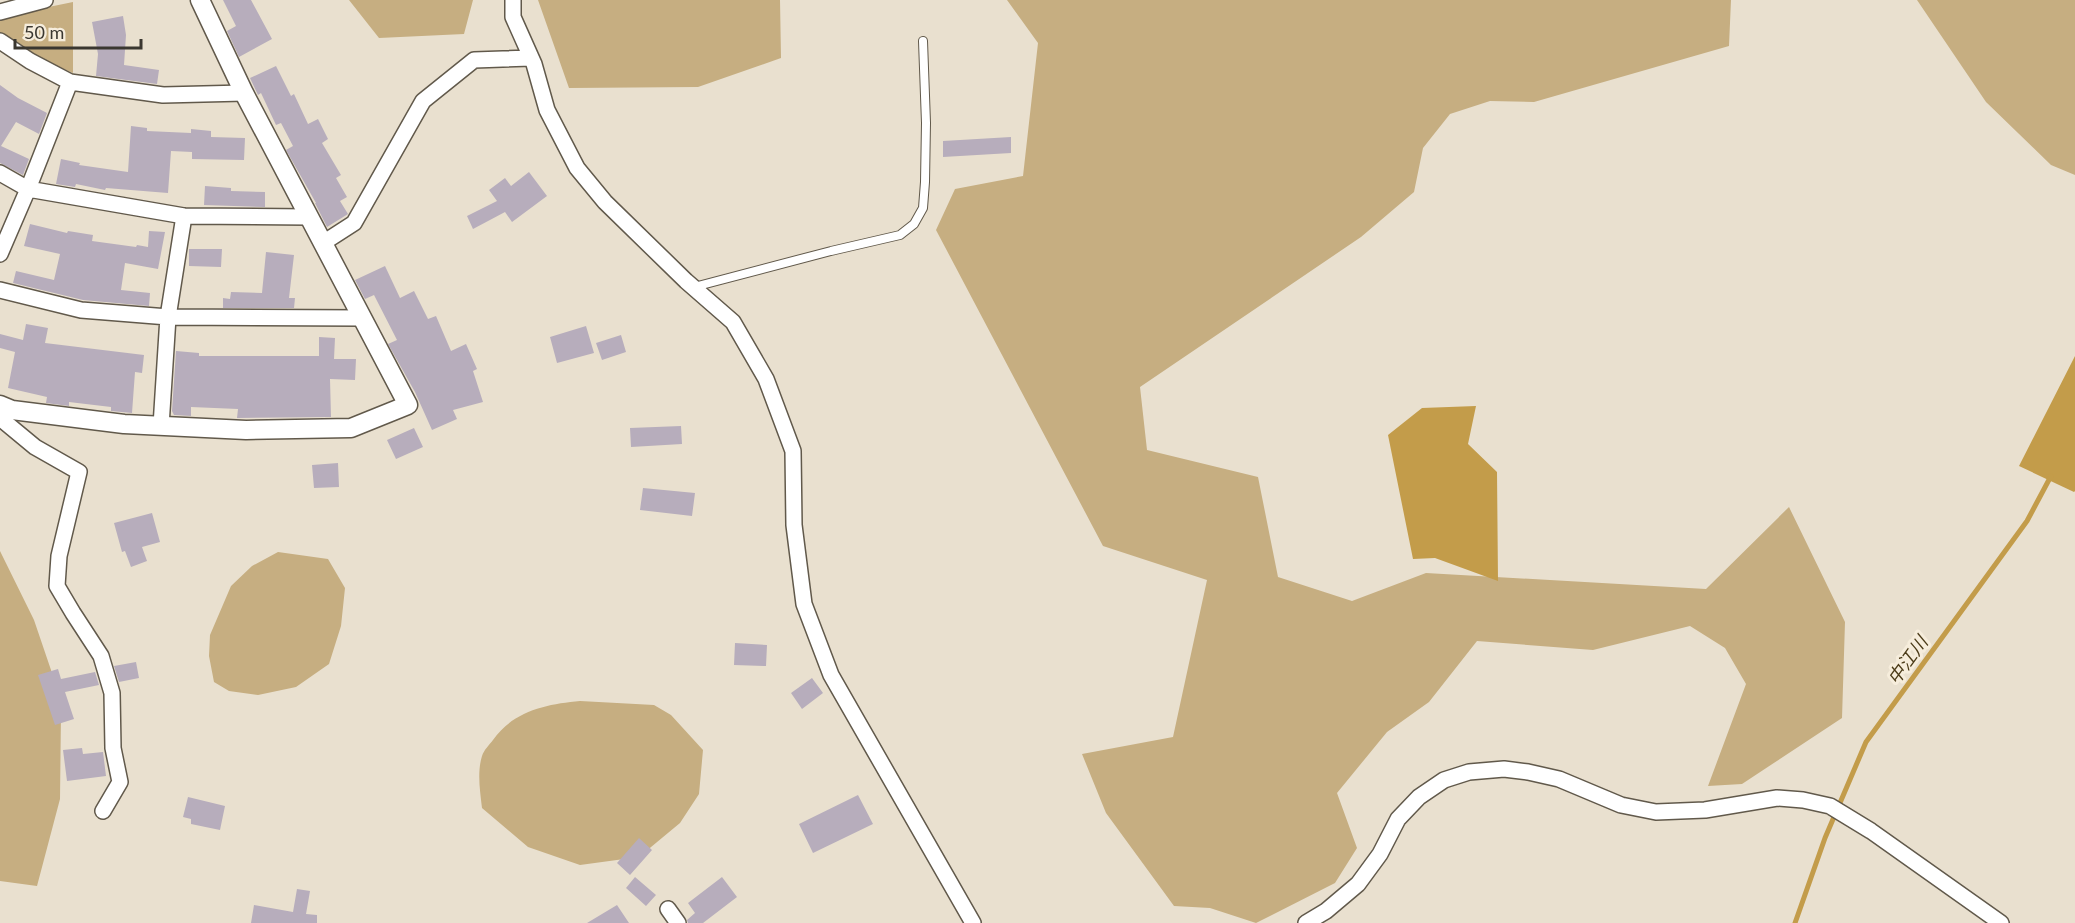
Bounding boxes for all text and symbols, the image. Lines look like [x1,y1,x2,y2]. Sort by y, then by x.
scale bar [15,12,141,50]
text: 50 m [24,21,64,43]
water label: 中江川 [1882,630,1933,688]

